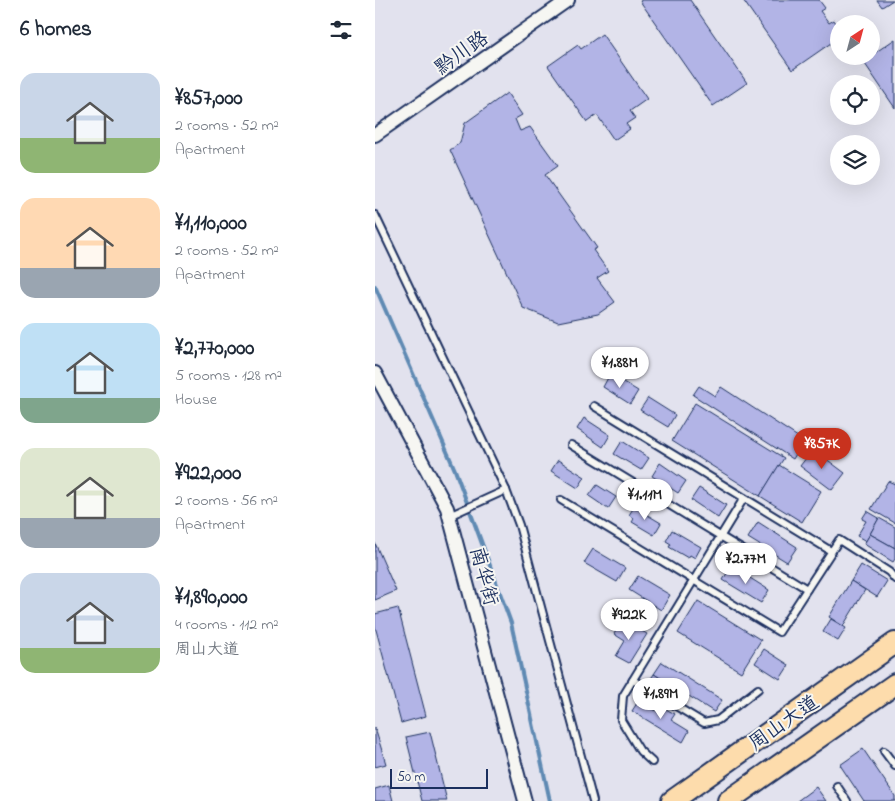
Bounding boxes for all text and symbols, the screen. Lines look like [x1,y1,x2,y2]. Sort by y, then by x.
text: 6 homes [20,15,92,45]
north arrow [830,15,880,65]
map controls [830,15,880,185]
icon: filters [327,16,355,44]
street label: 黔川路 [430,24,496,83]
button: locate [830,75,880,125]
text: ¥857,000 [175,84,243,114]
icon: home [60,93,120,153]
text: 2 rooms · 52 m² [175,114,279,138]
button: layers [830,135,880,185]
text: Apartment [175,138,245,162]
text: ¥1,110,000 [175,209,247,239]
icon: home [60,218,120,278]
text: 2 rooms · 52 m² [175,239,279,263]
text: Apartment [175,263,245,287]
text: ¥2,770,000 [175,334,254,364]
icon: home [60,343,120,403]
pin: ¥1.88M [579,346,661,389]
text: ¥1.88M [602,351,638,375]
text: 5 rooms · 128 m² [175,364,282,388]
text: House [175,388,217,412]
pin: ¥857K [787,428,857,470]
text: ¥857K [804,432,840,456]
text: ¥922,000 [175,459,241,489]
icon: home [60,468,120,528]
pin: ¥1.11M [604,478,686,521]
text: ¥1.11M [628,483,662,507]
text: 2 rooms · 56 m² [175,489,278,513]
text: Apartment [175,513,245,537]
pin: ¥2.77M [705,542,787,585]
street label: 南华街 [461,544,504,609]
text: ¥2.77M [726,547,766,571]
text: ¥1,890,000 [175,583,248,613]
icon: home [60,593,120,653]
pin: ¥922K [594,598,664,641]
text: ¥922K [612,603,646,627]
text: 4 rooms · 112 m² [175,613,278,637]
text: 周山大道 [175,638,239,662]
pin: ¥1.89M [620,678,702,720]
text: ¥1.89M [643,682,679,706]
street label: 周山大道 [743,689,826,759]
scale bar [390,766,487,789]
text: 50 m [397,767,425,788]

